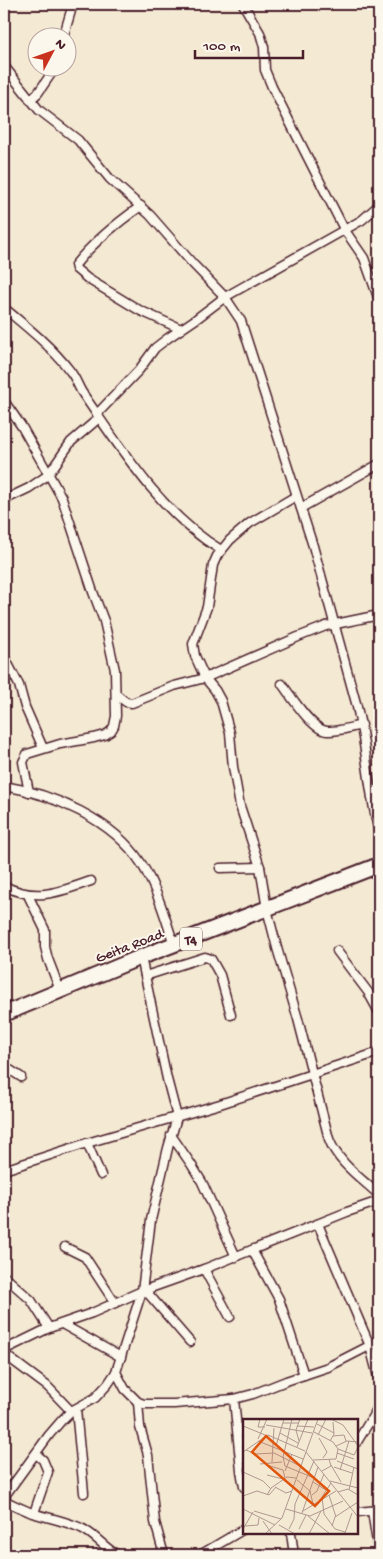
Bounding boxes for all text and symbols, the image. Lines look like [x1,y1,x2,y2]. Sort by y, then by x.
north arrow [28,28,78,78]
scale bar [195,28,303,60]
text: N [51,36,69,54]
text: 100 m [202,38,241,56]
street label: Geita Road [93,925,167,968]
road number: T4 [180,928,202,951]
inset map [243,1419,358,1534]

